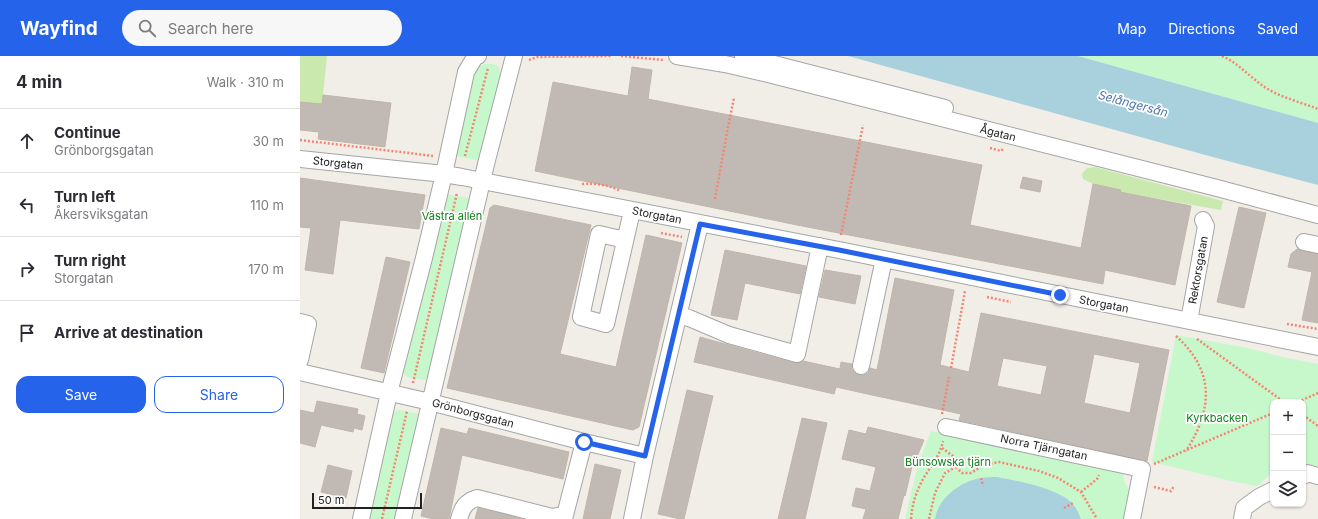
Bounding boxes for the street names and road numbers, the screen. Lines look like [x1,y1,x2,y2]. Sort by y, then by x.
street label: Ågatan [978,122,1018,144]
street label: Storgatan [312,153,364,173]
street label: Storgatan [631,203,683,227]
street label: Rektorsgatan [1185,235,1211,305]
street label: Storgatan [1078,292,1130,316]
street label: Grönborgsgatan [430,395,516,431]
street label: Norra Tjärngatan [999,431,1089,463]

